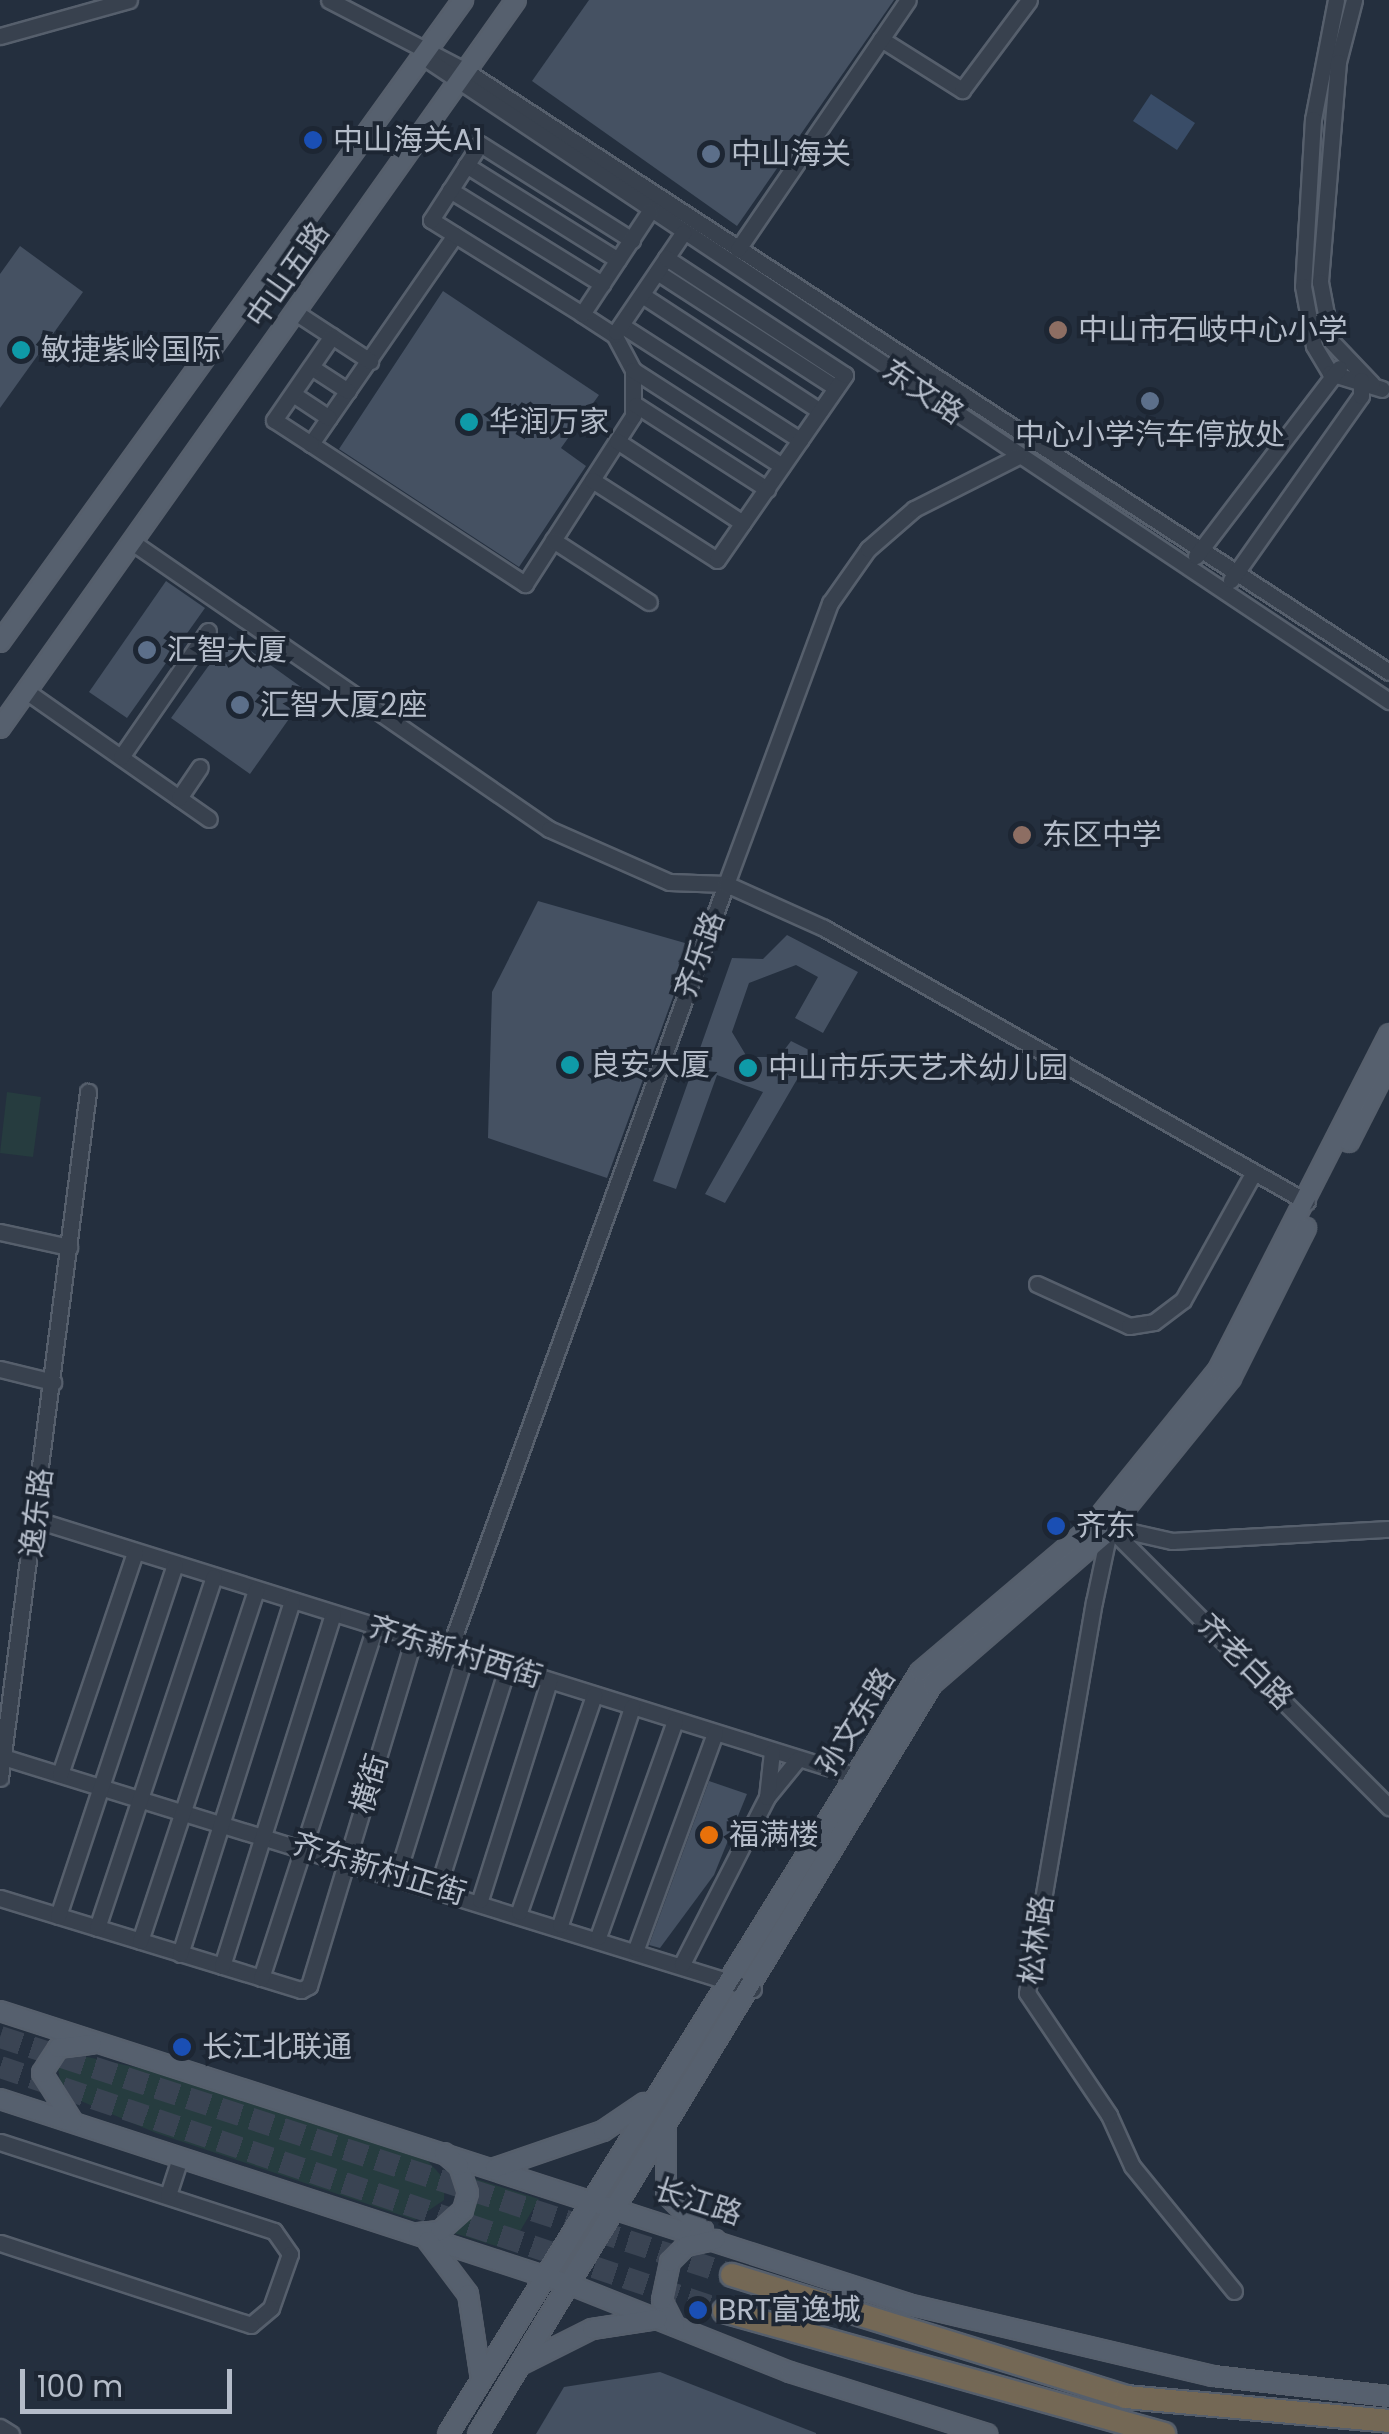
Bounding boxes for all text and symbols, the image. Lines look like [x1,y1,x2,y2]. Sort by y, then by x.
place label: 中山海关A1 [333,122,483,158]
marker: 中山海关A1 [302,129,324,151]
place label: 中山海关 [731,136,851,172]
marker: 中山海关 [700,143,722,165]
street label: 中山五路 [239,216,337,334]
place label: 中山市石岐中心小学 [1078,312,1348,348]
marker: 中山市石岐中心小学 [1047,319,1069,341]
place label: 敏捷紫岭国际 [41,332,221,368]
marker: 敏捷紫岭国际 [10,339,32,361]
street label: 东文路 [876,352,970,432]
marker: 中心小学汽车停放处 [1139,390,1161,412]
place label: 华润万家 [489,404,609,440]
marker: 华润万家 [458,411,480,433]
place label: 中心小学汽车停放处 [1015,417,1285,453]
place label: 汇智大厦 [167,632,287,668]
marker: 汇智大厦 [136,639,158,661]
place label: 汇智大厦2座 [260,687,427,723]
marker: 汇智大厦2座 [229,694,251,716]
place label: 东区中学 [1042,817,1162,853]
marker: 东区中学 [1011,824,1033,846]
street label: 齐乐路 [668,907,732,1003]
place label: 良安大厦 [590,1047,710,1083]
place label: 中山市乐天艺术幼儿园 [768,1050,1068,1086]
marker: 良安大厦 [559,1054,581,1076]
marker: 中山市乐天艺术幼儿园 [737,1057,759,1079]
street label: 逸东路 [14,1466,60,1560]
place label: 齐东 [1076,1508,1136,1544]
marker: 齐东 [1045,1515,1067,1537]
street label: 齐老白路 [1190,1607,1300,1717]
street label: 齐东新村西街 [364,1608,546,1696]
street label: 孙文东路 [809,1662,903,1782]
street label: 横街 [344,1750,396,1818]
place label: 福满楼 [729,1817,819,1853]
marker: 福满楼 [698,1824,720,1846]
street label: 齐东新村正街 [288,1825,470,1913]
street label: 松林路 [1013,1893,1061,1987]
place label: 长江北联通 [202,2029,352,2065]
marker: 长江北联通 [171,2036,193,2058]
street label: 长江路 [650,2171,746,2233]
place label: BRT富逸城 [718,2292,861,2328]
marker: BRT富逸城 [687,2299,709,2321]
scale bar [25,2349,238,2411]
text: 100 m [37,2365,123,2408]

